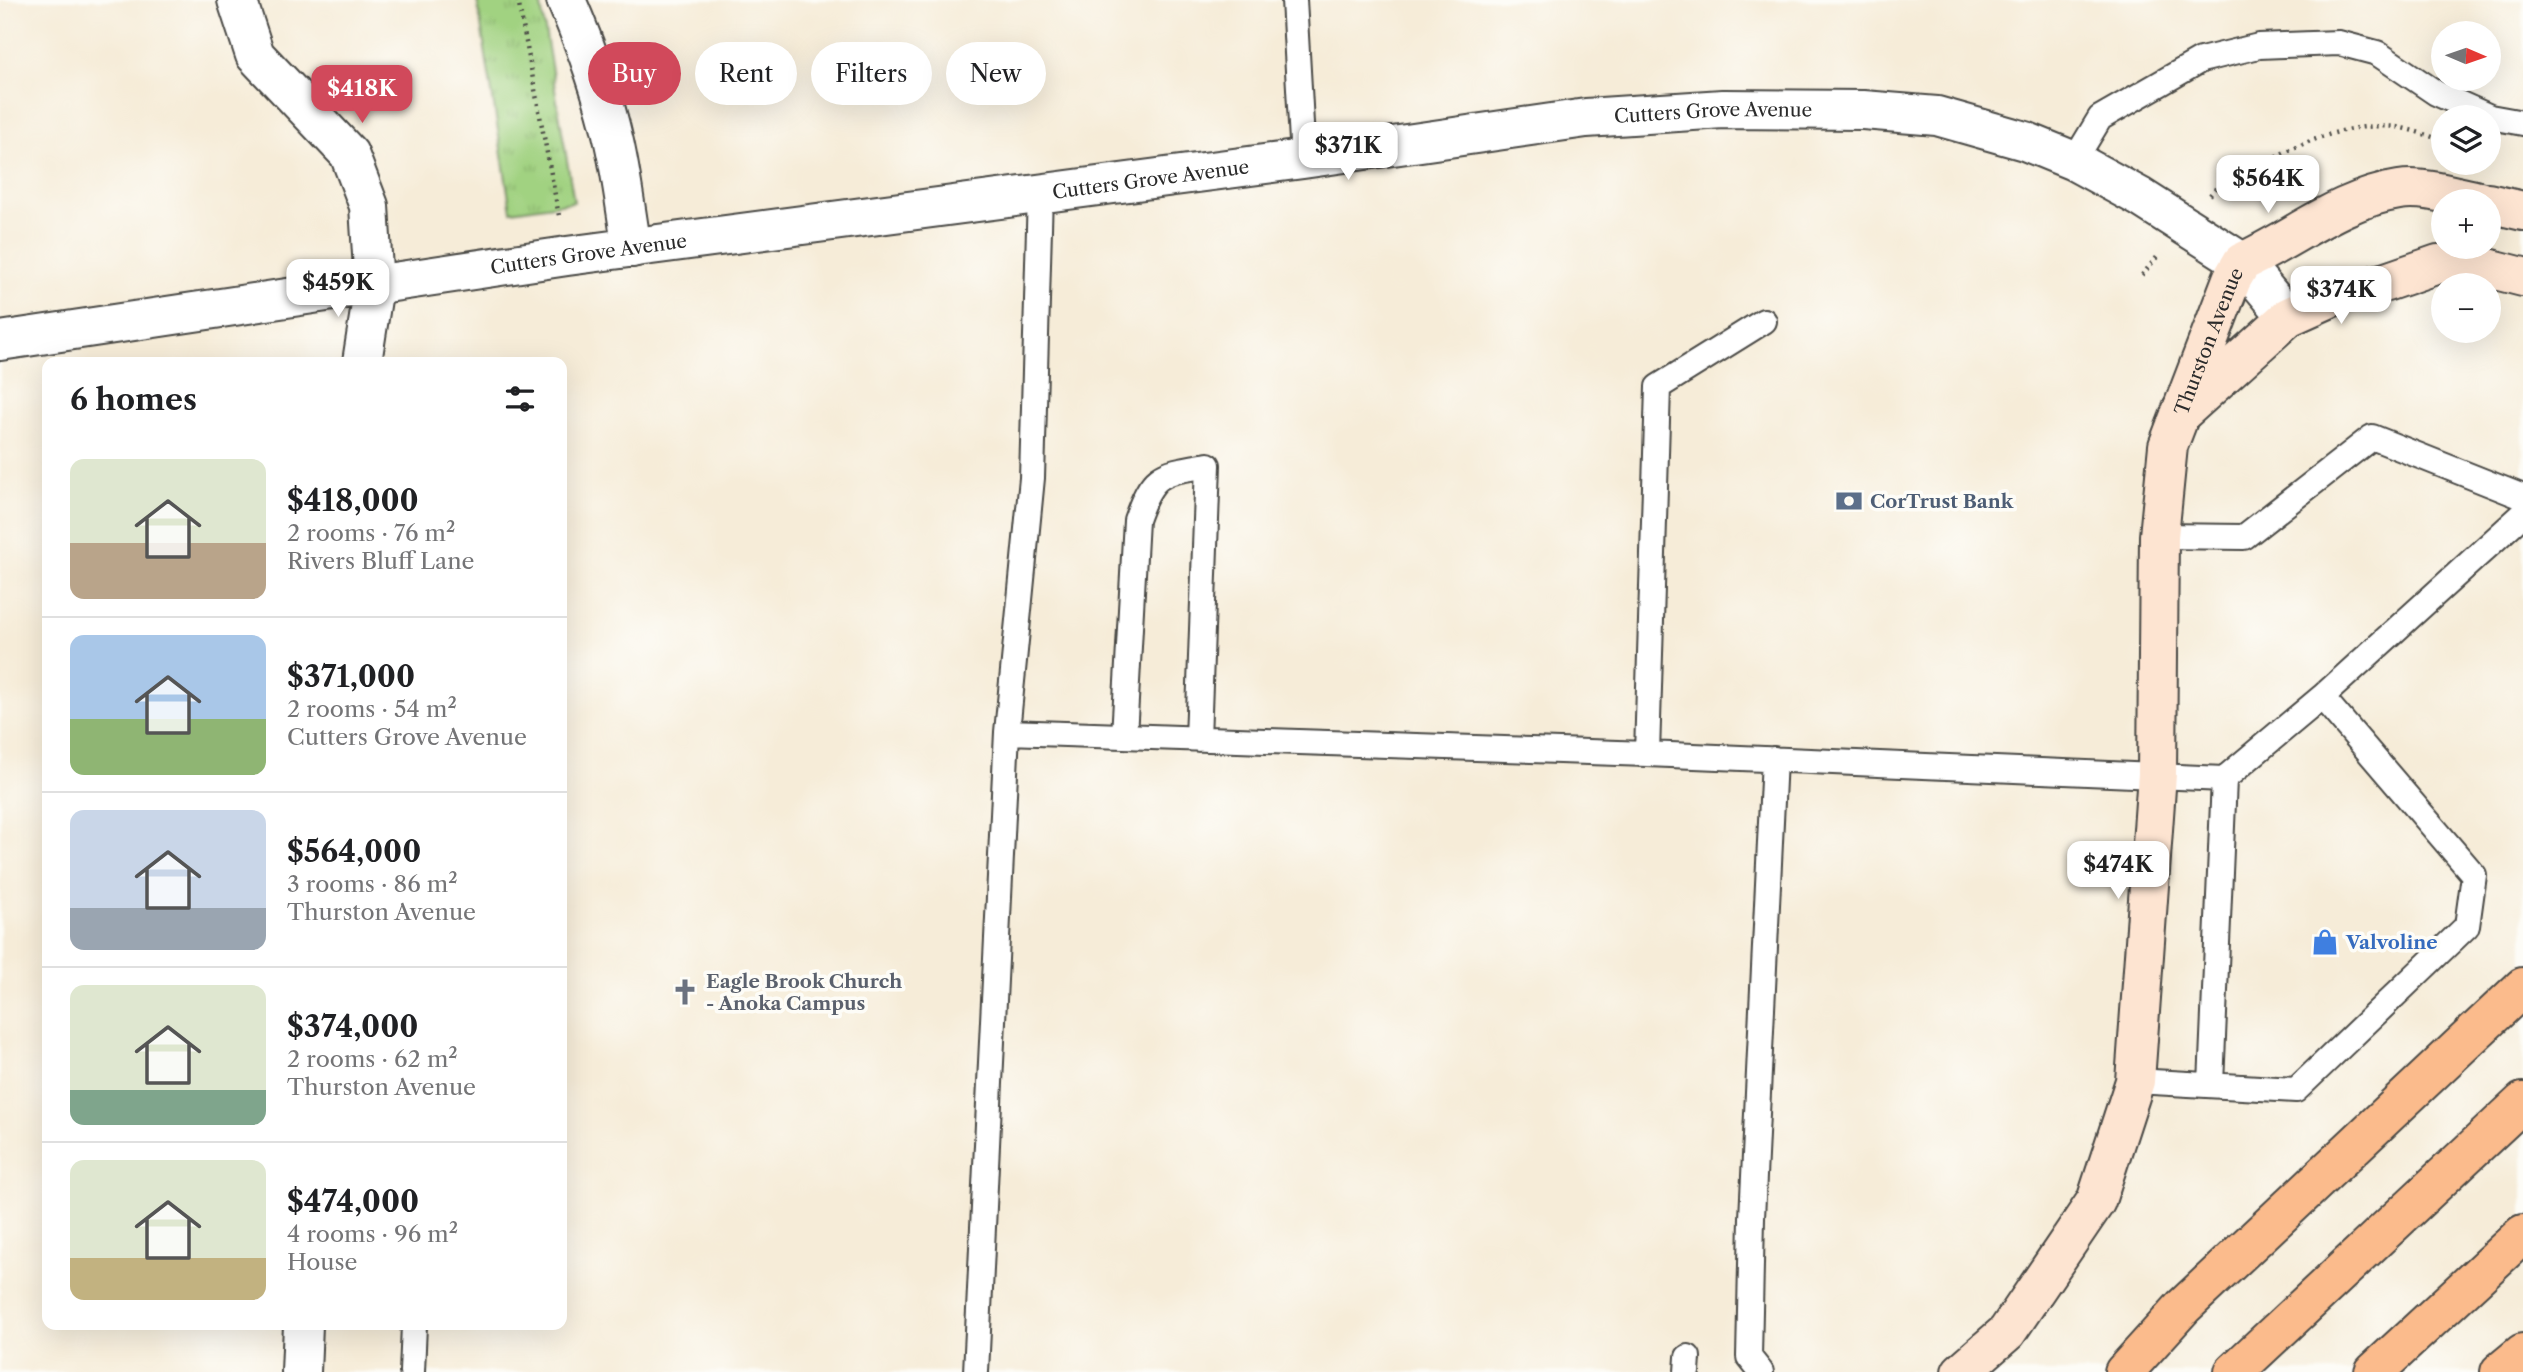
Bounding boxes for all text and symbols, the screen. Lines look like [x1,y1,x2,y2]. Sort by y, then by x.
north arrow [2431,21,2501,91]
map controls [2431,21,2501,343]
chip: Buy [588,42,681,105]
chip: Rent [695,42,797,105]
chip: Filters [811,42,932,105]
chip: New [946,42,1046,105]
pin: $418K [313,66,411,125]
text: $418K [327,74,397,102]
street label: Cutters Grove Avenue [1613,97,1812,128]
button: layers [2431,105,2501,175]
pin: $371K [1299,122,1397,182]
text: $371K [1315,131,1381,159]
street label: Cutters Grove Avenue [1051,155,1250,203]
pin: $564K [2219,156,2317,215]
text: $564K [2232,164,2304,192]
button: + [2431,189,2501,259]
street label: Cutters Grove Avenue [489,229,688,279]
pin: $459K [289,260,387,319]
street label: Thurston Avenue [2169,263,2248,418]
pin: $374K [2292,266,2390,326]
text: $459K [302,268,374,296]
button: − [2431,273,2501,343]
text: $374K [2306,275,2376,303]
icon: filters [501,380,539,418]
text: 6 homes [70,381,197,418]
text: $418,000 [287,482,419,519]
bank icon: CorTrust Bank [1834,486,1864,516]
icon: home [126,487,210,571]
place label: CorTrust Bank [1870,490,2014,513]
text: 2 rooms · 76 m² [287,519,455,547]
text: Rivers Bluff Lane [287,547,474,575]
text: $371,000 [287,658,415,695]
icon: home [126,663,210,747]
text: 2 rooms · 54 m² [287,695,457,723]
text: Cutters Grove Avenue [287,723,527,751]
text: $564,000 [287,833,421,870]
icon: home [126,838,210,922]
pin: $474K [2069,842,2167,901]
text: $474K [2083,850,2153,878]
text: 3 rooms · 86 m² [287,870,458,898]
text: Thurston Avenue [287,898,476,926]
shop icon: Valvoline [2310,927,2340,957]
place label: Valvoline [2345,931,2438,954]
place label: Eagle Brook Church - Anoka Campus [706,970,902,1015]
church icon: Eagle Brook Church - Anoka Campus [670,977,700,1007]
text: $374,000 [287,1008,418,1045]
icon: home [126,1013,210,1097]
text: 2 rooms · 62 m² [287,1045,458,1073]
text: Thurston Avenue [287,1073,476,1101]
text: $474,000 [287,1183,419,1220]
icon: home [126,1188,210,1272]
text: 4 rooms · 96 m² [287,1220,458,1248]
text: House [287,1248,357,1276]

